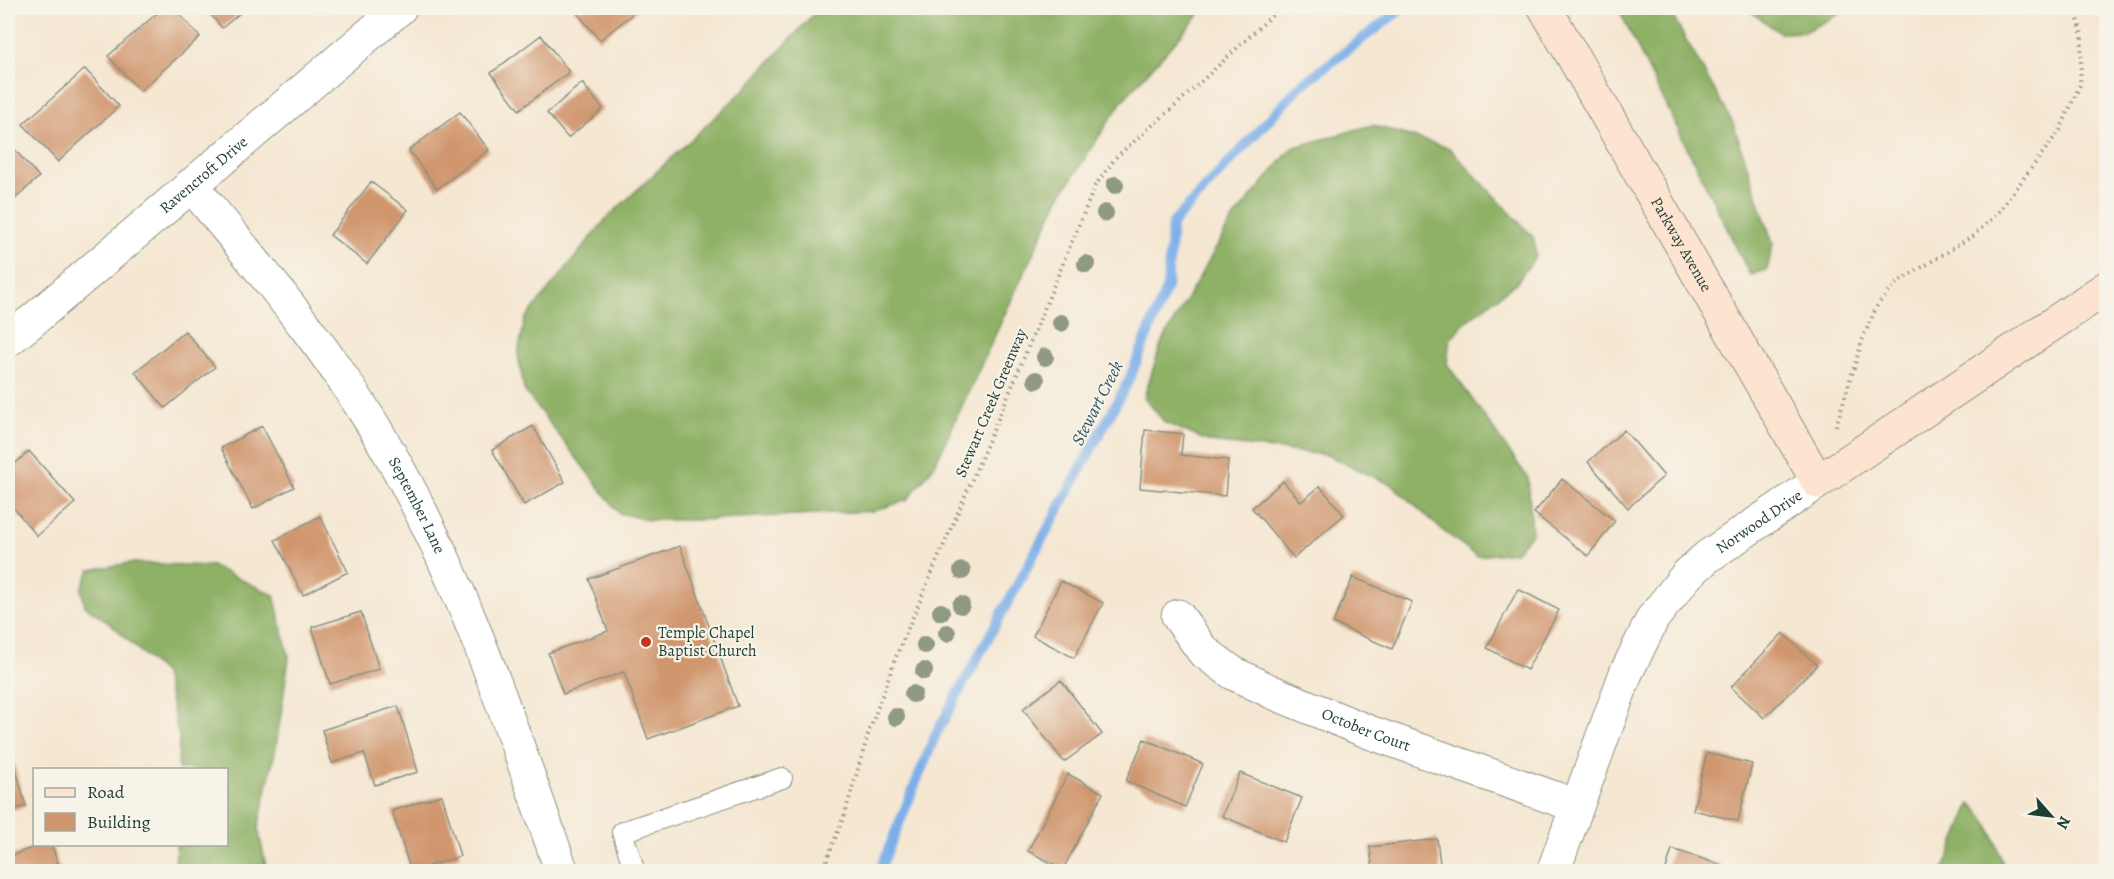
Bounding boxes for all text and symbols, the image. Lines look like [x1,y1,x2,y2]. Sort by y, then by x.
street label: Ravencroft Drive [155,131,253,219]
street label: Parkway Avenue [1645,193,1717,296]
street label: Stewart Creek Greenway [950,324,1033,481]
water label: Stewart Creek [1065,357,1129,449]
street label: September Lane [383,453,451,557]
street label: Norwood Drive [1712,485,1807,559]
place label: Temple Chapel Baptist Church [658,622,757,662]
marker: Temple Chapel Baptist Church [639,635,653,649]
street label: October Court [1318,703,1413,757]
legend [33,768,228,846]
text: Road [87,780,125,804]
north arrow [2021,786,2081,846]
text: Building [87,810,151,834]
text: N [2051,812,2076,833]

